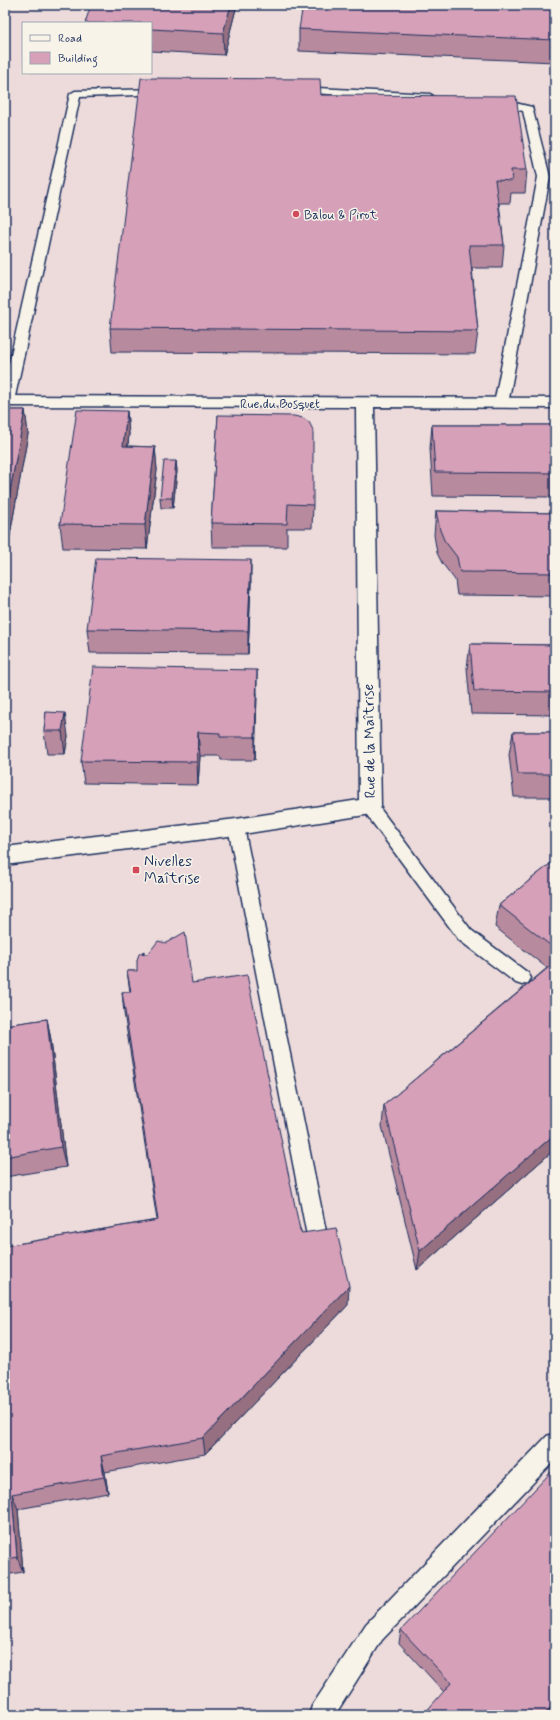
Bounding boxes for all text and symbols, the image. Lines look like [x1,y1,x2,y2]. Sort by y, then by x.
legend [22,22,152,74]
text: Road [58,31,82,47]
text: Building [58,51,98,68]
place label: Balou & Pirot [304,207,378,224]
marker: Balou & Pirot [291,209,301,219]
street label: Rue du Bosquet [240,396,320,413]
street label: Rue de la Maîtrise [359,683,381,798]
place label: Nivelles Maîtrise [144,852,200,889]
marker: Nivelles Maîtrise [131,865,141,875]

